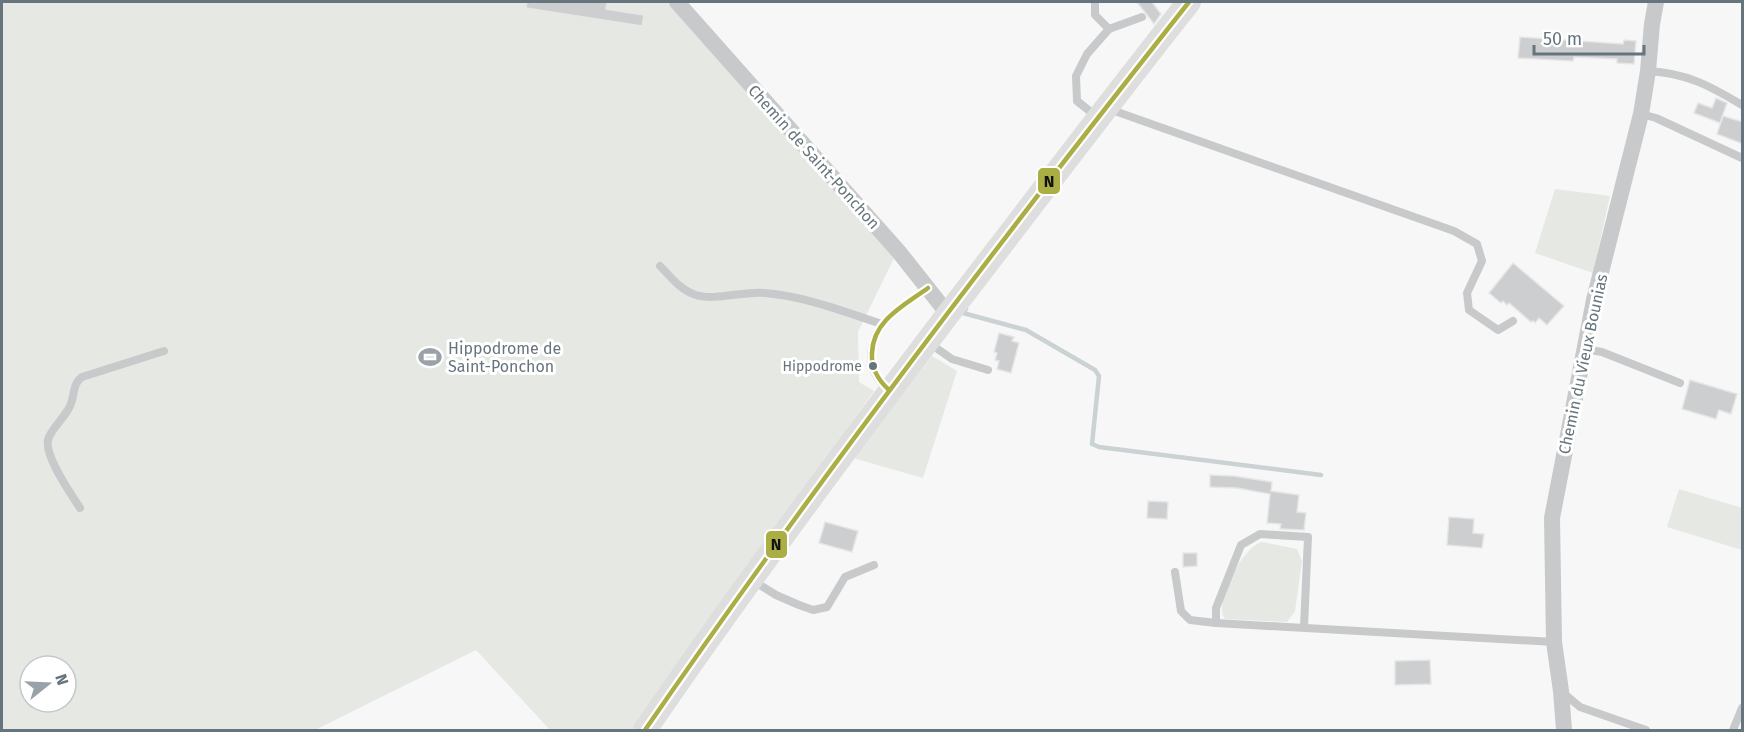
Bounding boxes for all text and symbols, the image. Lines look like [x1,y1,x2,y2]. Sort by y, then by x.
scale bar [1534,18,1644,56]
text: 50 m [1543,28,1582,50]
street label: Chemin de Saint-Ponchon [744,81,884,233]
line badge: N [1037,167,1061,195]
text: N [1044,172,1054,191]
street label: Chemin du Vieux Bounias [1555,272,1611,456]
place label: Hippodrome de Saint-Ponchon [448,339,561,376]
sports icon: Hippodrome de Saint-Ponchon [417,344,443,370]
place label: Hippodrome [783,358,862,375]
marker: Hippodrome [867,360,879,372]
line badge: N [765,530,788,559]
text: N [771,535,781,554]
north arrow [18,654,78,714]
text: N [51,672,72,687]

